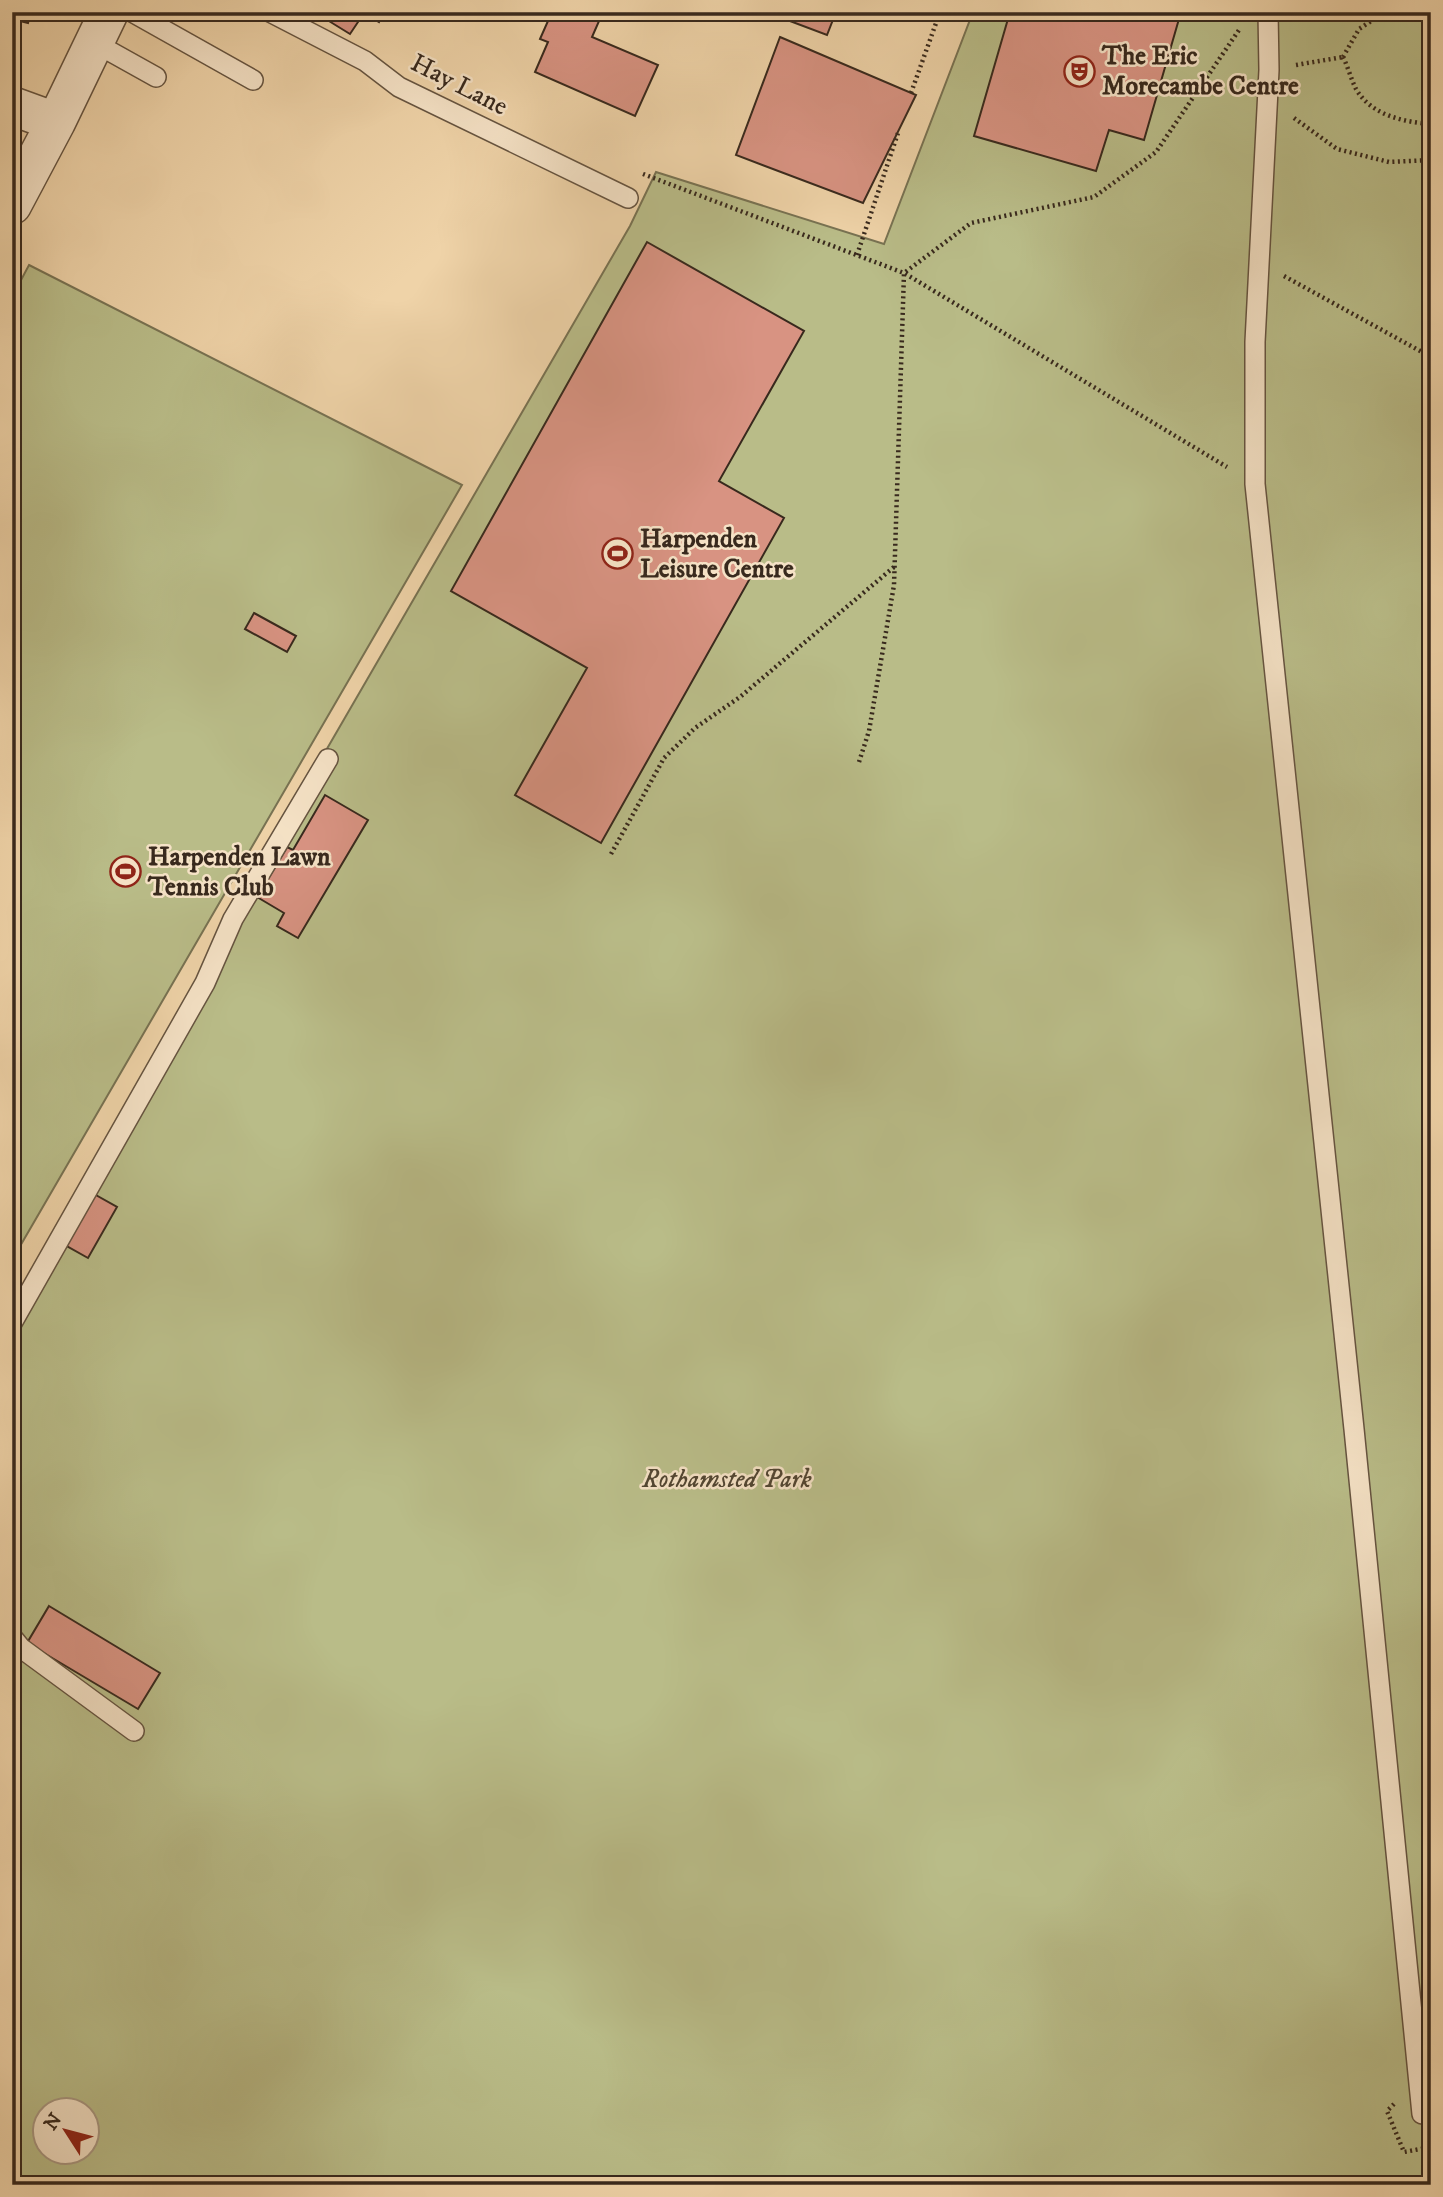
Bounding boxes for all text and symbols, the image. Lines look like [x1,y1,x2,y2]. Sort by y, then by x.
place label: The Eric Morecambe Centre [1101,40,1299,103]
street label: Hay Lane [405,47,513,123]
theatre icon: The Eric Morecambe Centre [1062,54,1096,88]
place label: Harpenden Leisure Centre [640,523,794,586]
sports icon: Harpenden Leisure Centre [600,537,634,571]
place label: Harpenden Lawn Tennis Club [147,841,331,904]
sports icon: Harpenden Lawn Tennis Club [108,855,142,889]
park label: Rothamsted Park [641,1463,812,1496]
north arrow [32,2096,102,2166]
text: N [40,2108,68,2135]

